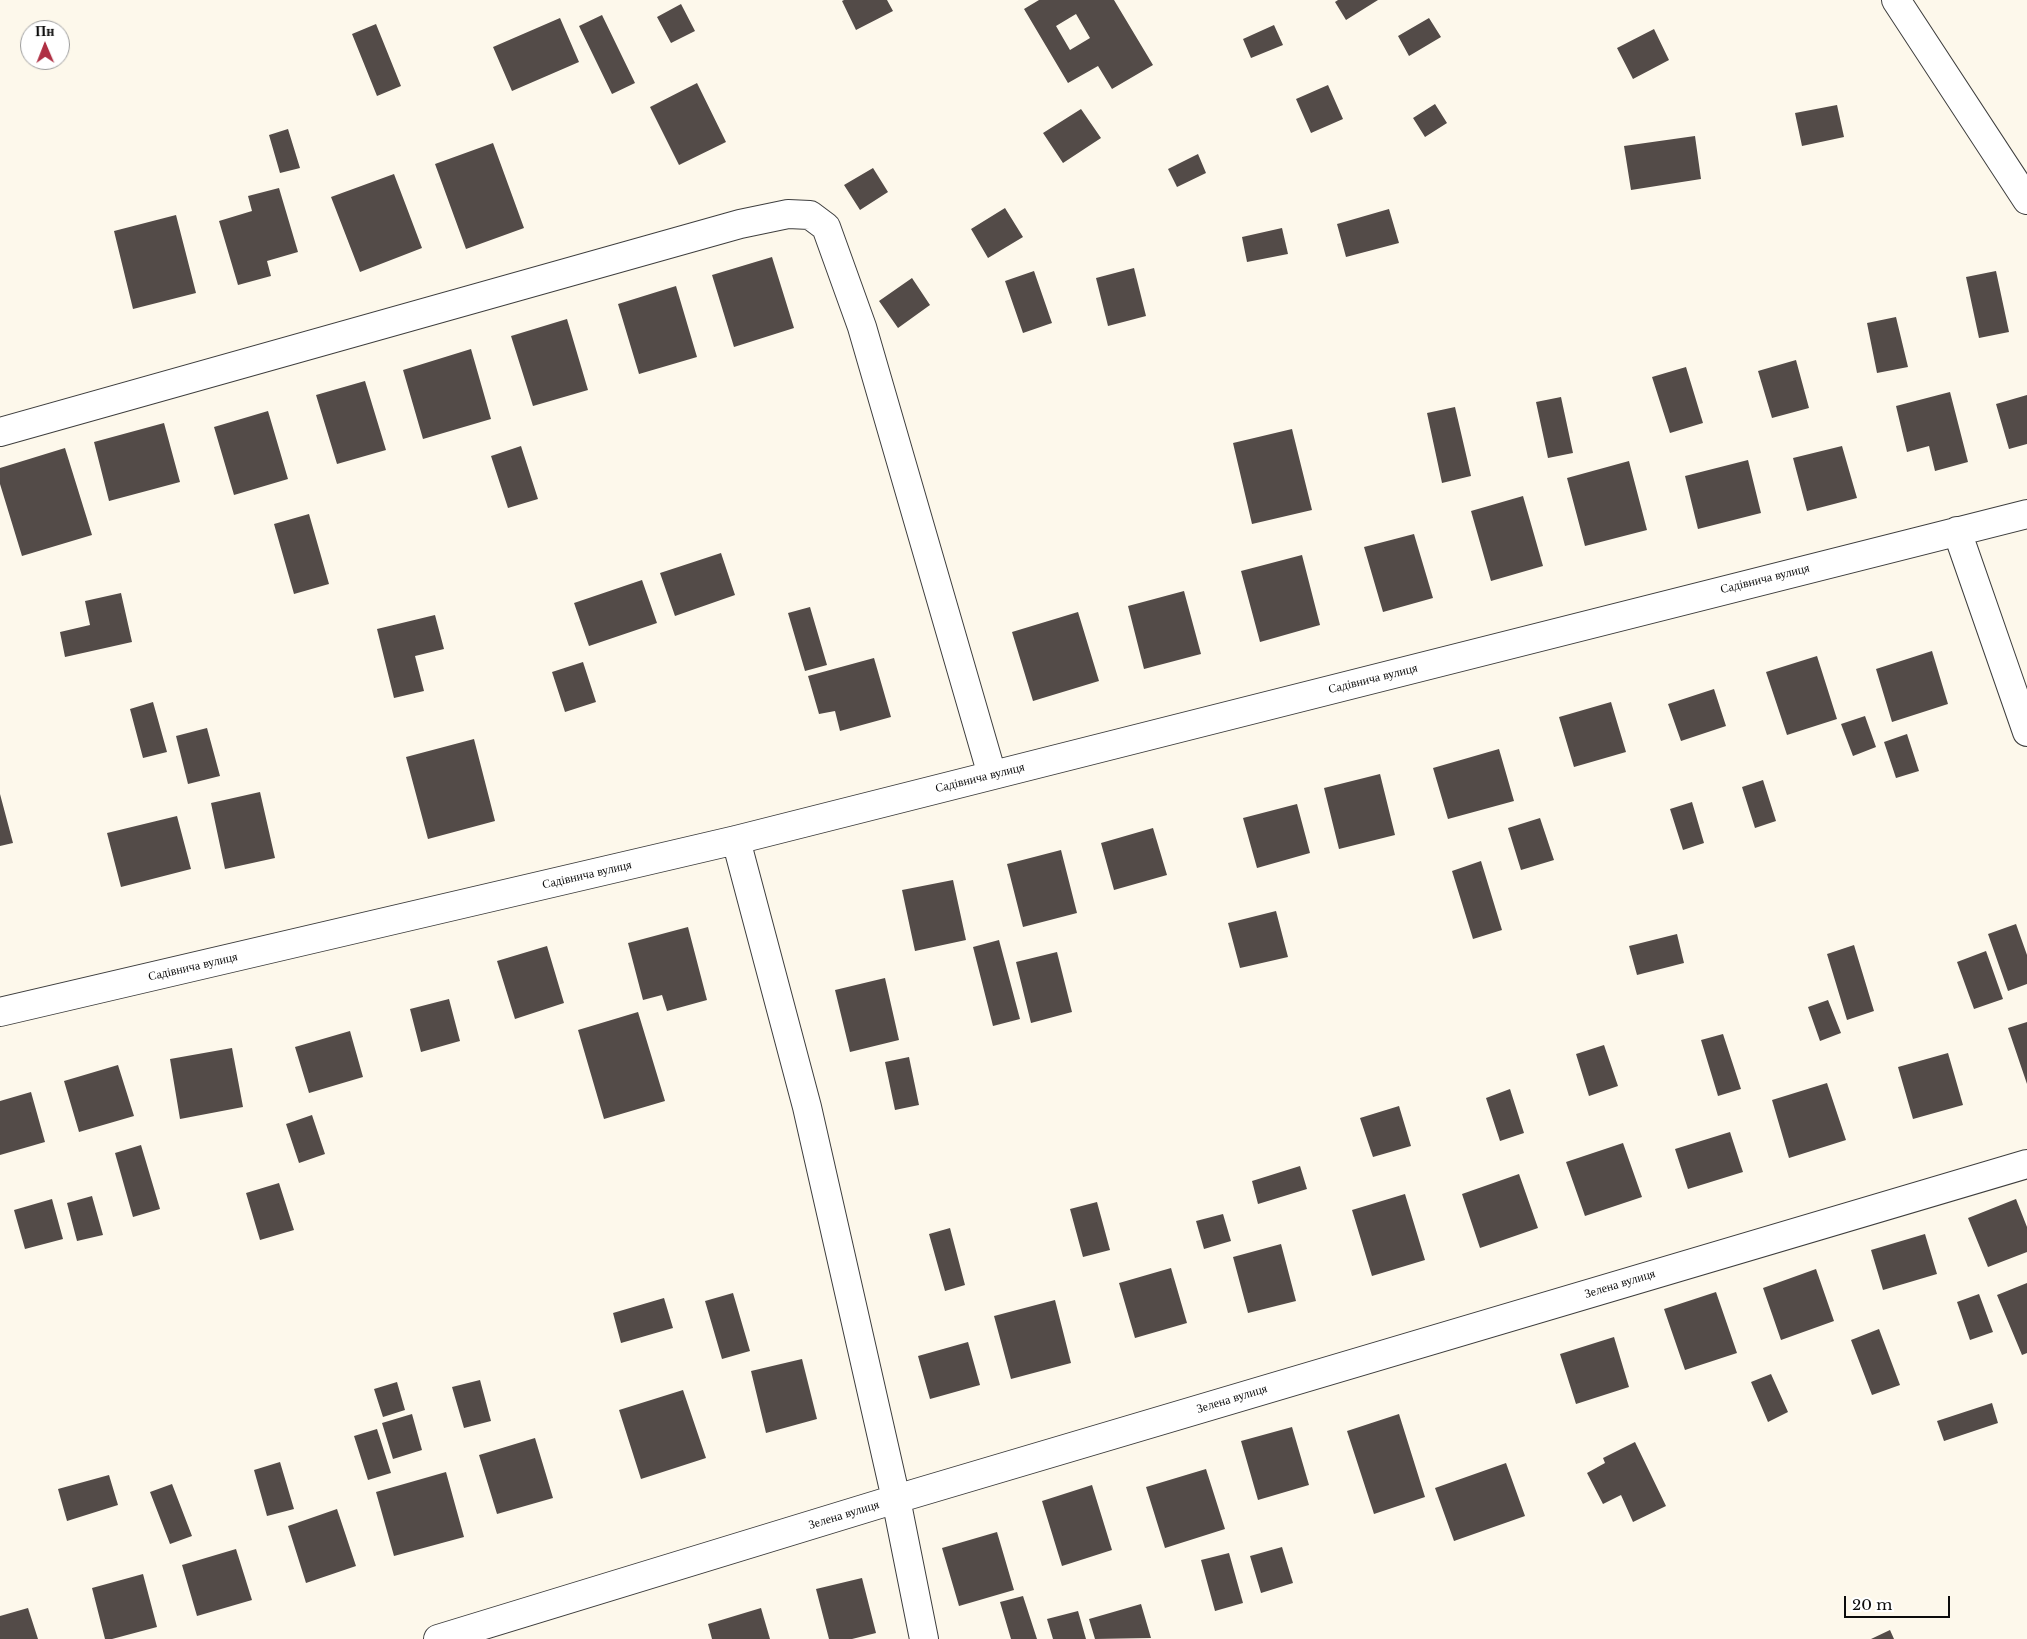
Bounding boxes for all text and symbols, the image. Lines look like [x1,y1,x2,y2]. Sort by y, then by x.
north arrow [20,20,70,70]
text: Пн [35,22,54,40]
street label: Садівнича вулиця [1719,561,1811,597]
street label: Садівнича вулиця [1327,661,1419,697]
street label: Садівнича вулиця [934,760,1026,796]
street label: Садівнича вулиця [541,858,633,892]
street label: Садівнича вулиця [147,950,239,984]
street label: Зелена вулиця [1583,1266,1657,1302]
street label: Зелена вулиця [1195,1381,1269,1417]
street label: Зелена вулиця [807,1497,881,1533]
scale bar [1847,1586,1953,1618]
text: 20 m [1852,1595,1892,1614]

